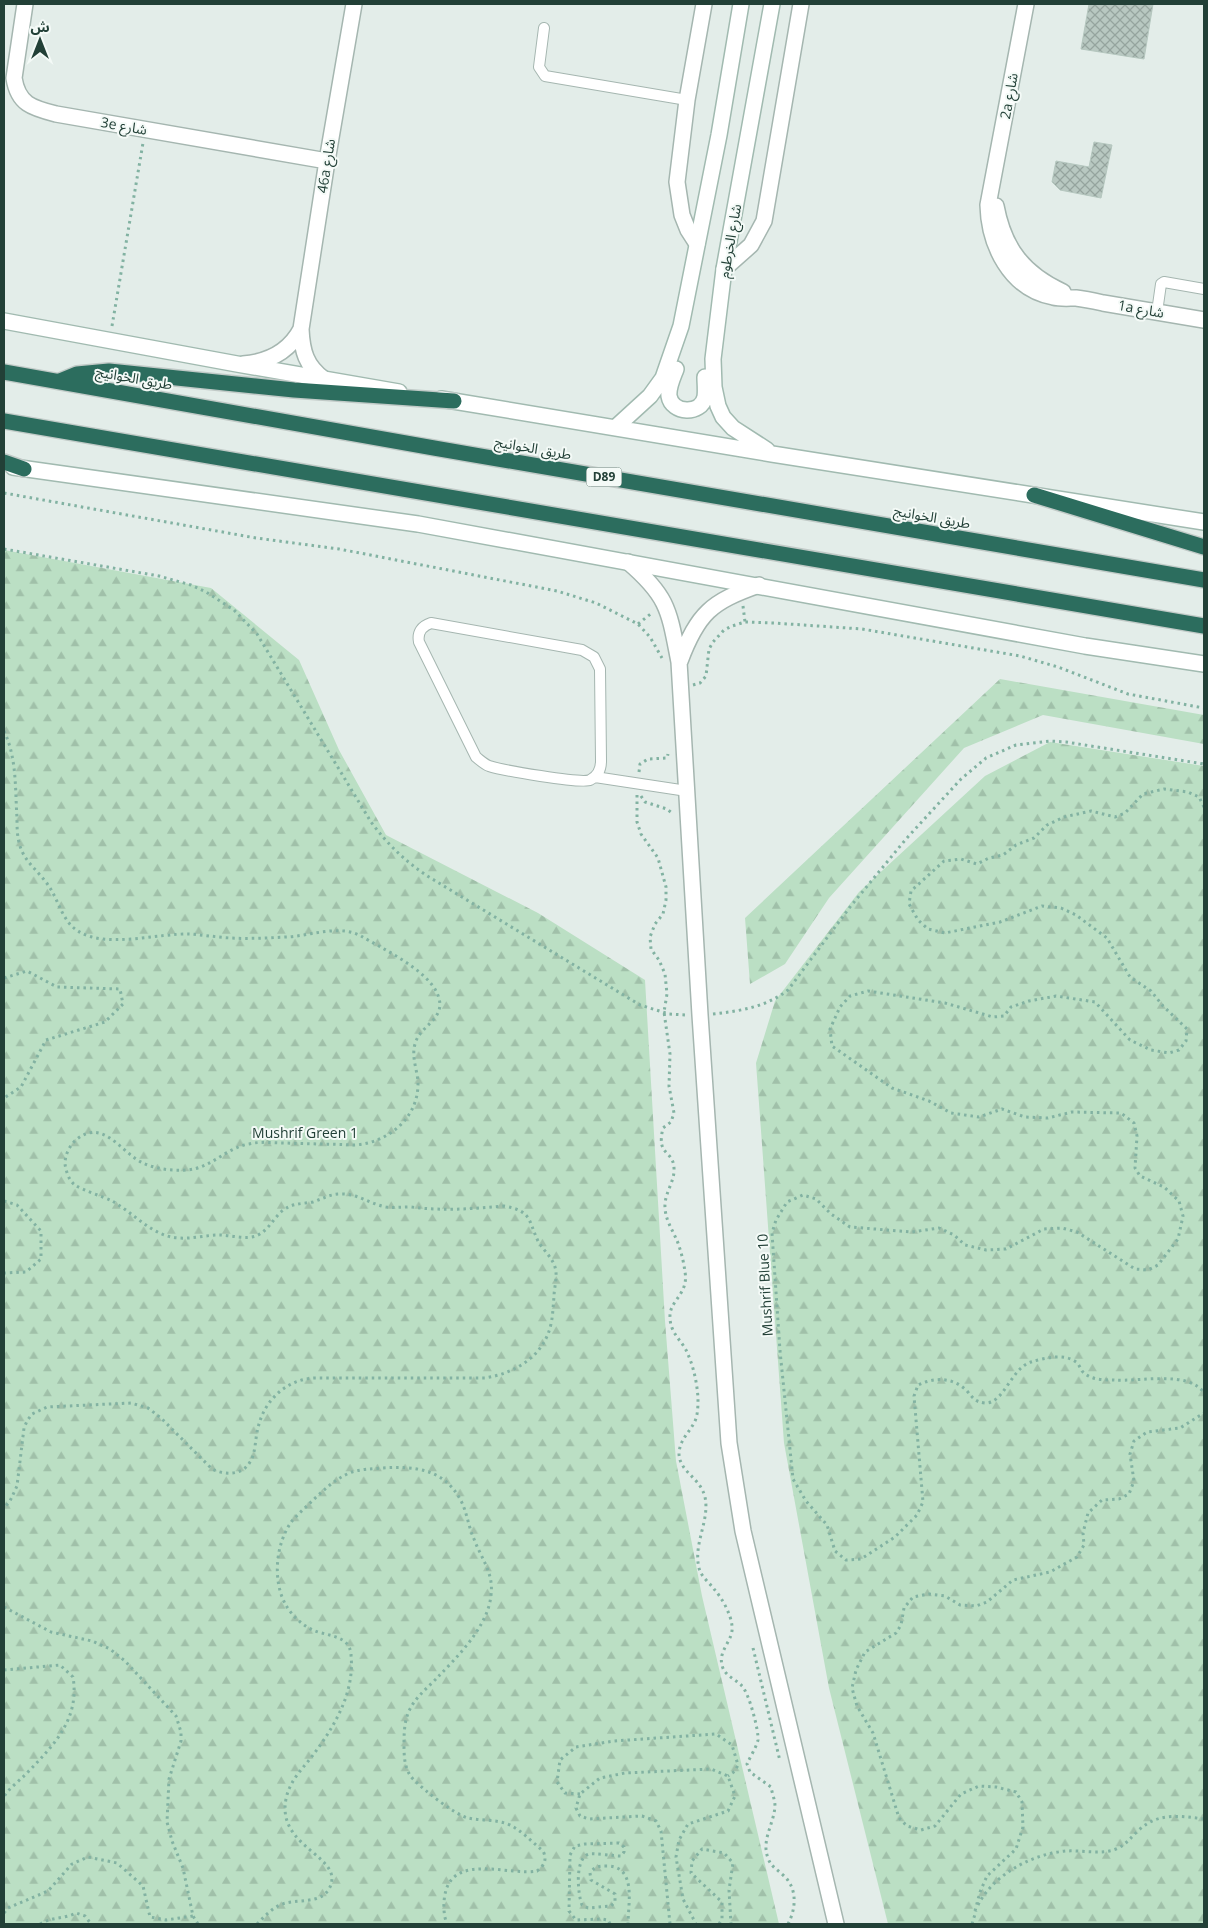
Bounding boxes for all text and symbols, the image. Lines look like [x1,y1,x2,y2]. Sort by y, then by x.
north arrow [15,15,65,65]
text: ش [30,17,50,36]
street label: 2a شارع [995,71,1024,121]
street label: 3e شارع [99,112,149,141]
street label: 46a شارع [312,137,341,195]
street label: شارع الخرطوم [714,202,747,280]
street label: 1a شارع [1116,295,1166,324]
street label: طريق الخوانيج [94,361,174,396]
street label: طريق الخوانيج [493,431,573,466]
road number: D89 [586,468,622,487]
street label: طريق الخوانيج [892,500,972,535]
street label: Mushrif Green 1 [252,1123,358,1142]
street label: Mushrif Blue 10 [752,1233,777,1337]

